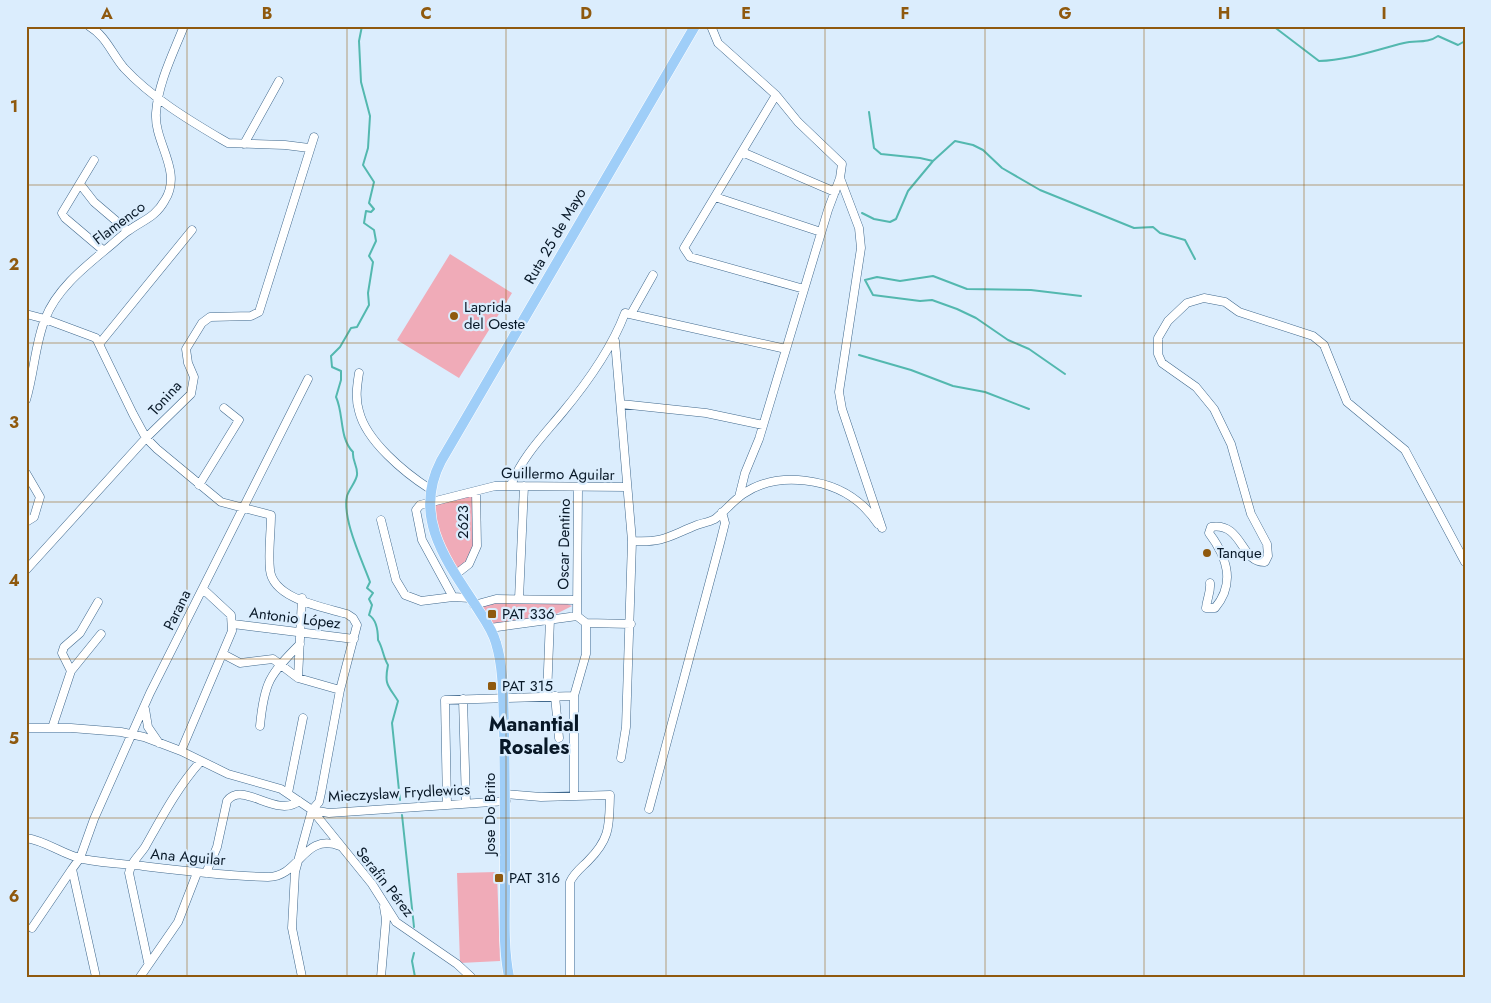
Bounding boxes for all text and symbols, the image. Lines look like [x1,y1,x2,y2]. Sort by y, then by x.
text: A [100,2,113,25]
text: B [262,2,272,25]
text: C [420,2,432,25]
text: D [580,2,592,25]
text: E [741,2,751,25]
text: F [901,2,909,25]
text: G [1058,2,1072,25]
text: H [1218,2,1230,25]
text: I [1381,2,1387,25]
text: 1 [10,95,18,118]
street label: Ruta 25 de Mayo [519,184,591,288]
street label: Flamenco [88,196,150,250]
text: 2 [9,253,19,276]
place label: Laprida del Oeste [464,296,525,335]
marker: Laprida del Oeste [448,310,460,322]
street label: Tonina [143,376,187,420]
text: 3 [9,411,19,434]
street label: Guillermo Aguilar [501,462,616,486]
street label: Oscar Dentino [552,498,576,590]
street label: 2623 [452,505,474,539]
place label: Tanque [1217,542,1262,564]
marker: Tanque [1201,547,1213,559]
text: 4 [8,569,20,592]
street label: Parana [158,586,196,634]
street label: Antonio López [248,601,342,635]
place label: PAT 336 [502,603,555,625]
marker: PAT 336 [486,608,498,620]
place label: PAT 315 [502,675,553,697]
marker: PAT 315 [486,680,498,692]
district label: Manantial Rosales [489,710,579,762]
text: 5 [9,727,19,750]
street label: Jose Do Brito [479,773,501,857]
street label: Mieczyslaw Frydlewics [327,778,471,808]
street label: Serafin Pérez [351,842,419,922]
street label: Ana Aguilar [149,843,227,871]
place label: PAT 316 [509,867,560,889]
marker: PAT 316 [493,872,505,884]
text: 6 [9,885,19,908]

